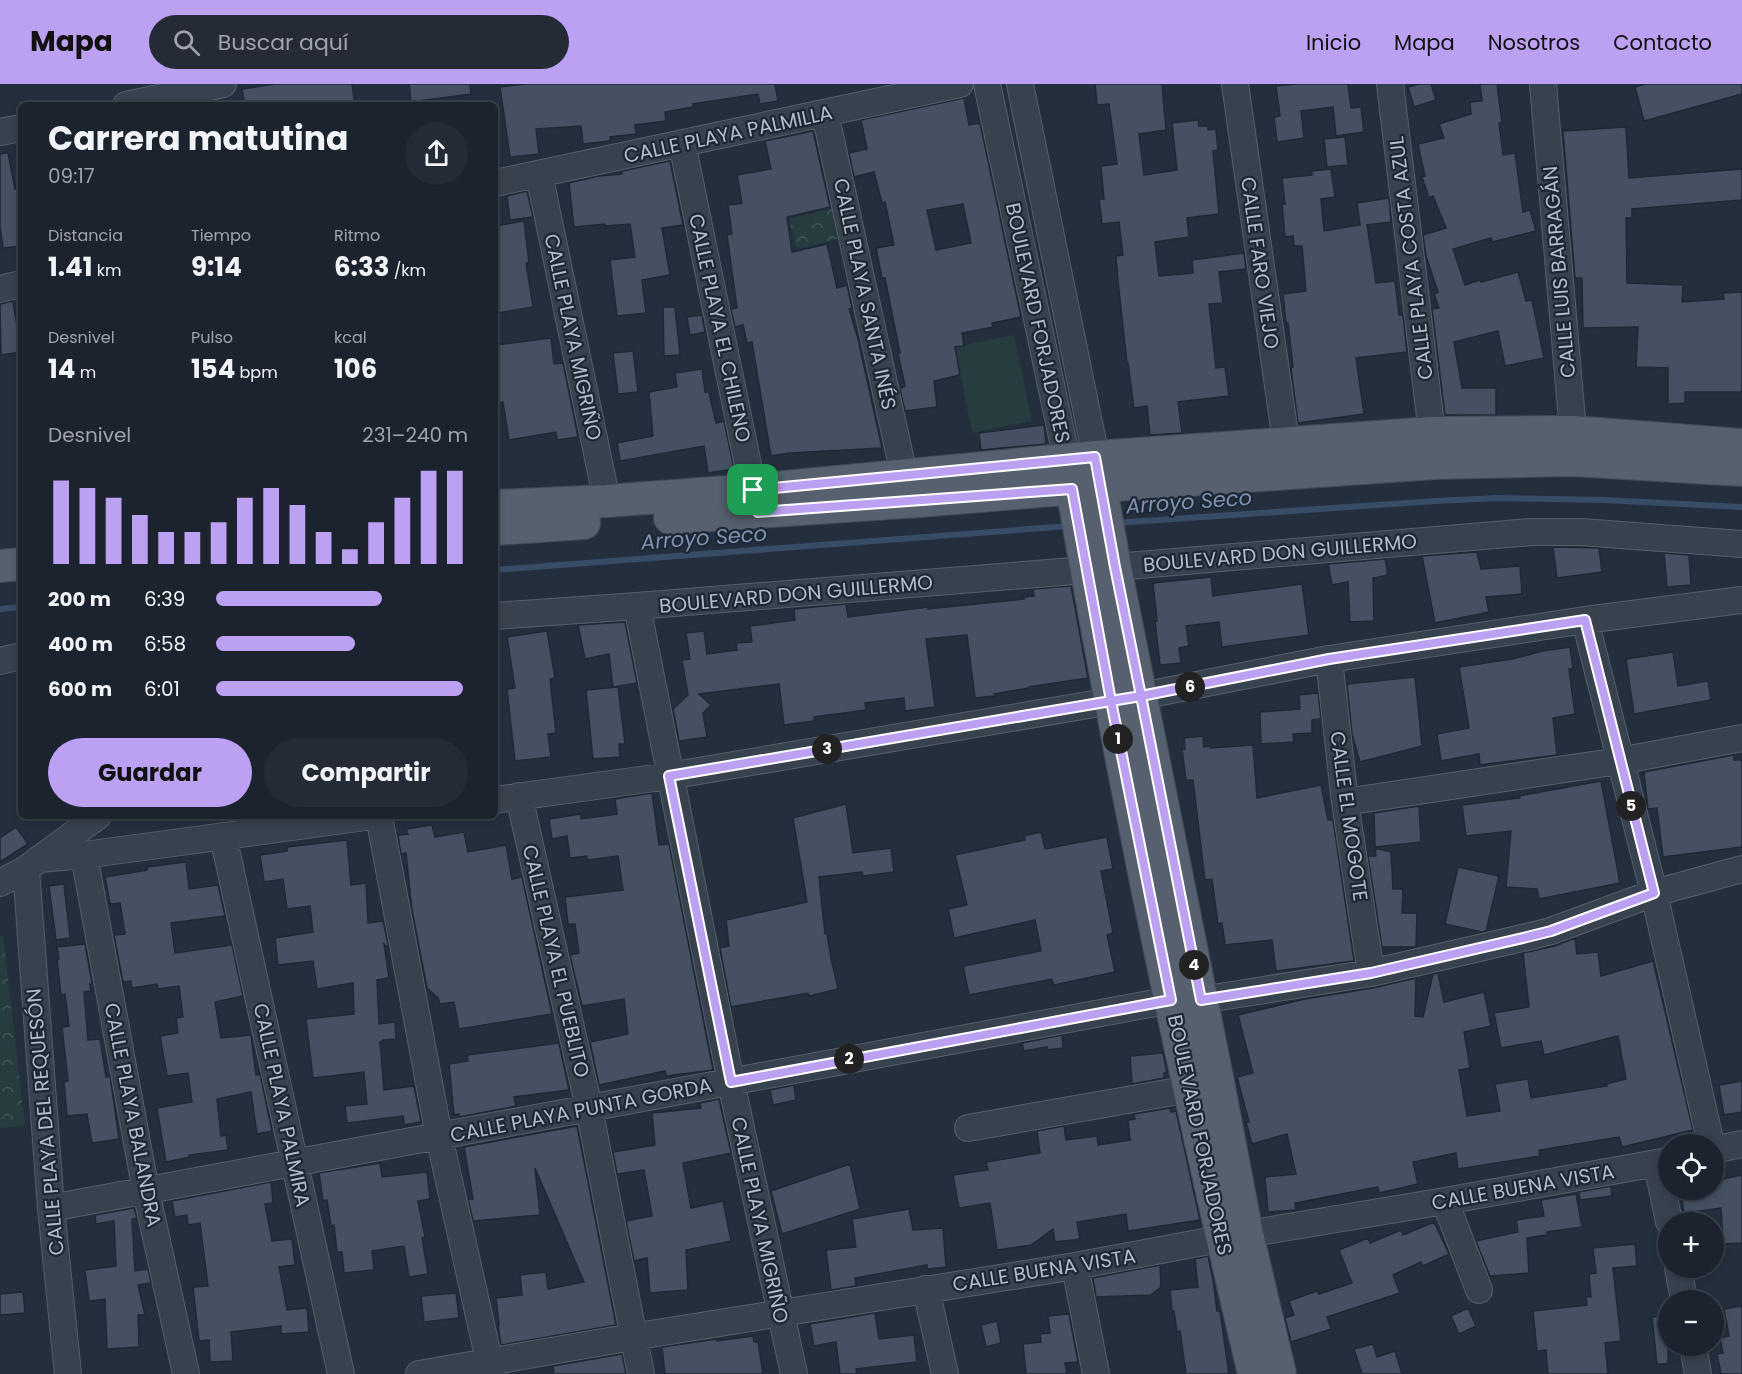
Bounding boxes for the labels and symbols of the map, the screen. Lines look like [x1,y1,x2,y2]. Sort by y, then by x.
street label: CALLE PLAYA PALMILLA [621,98,835,170]
street label: CALLE PLAYA COSTA AZUL [1382,134,1440,381]
street label: CALLE LUIS BARRAGÁN [1536,165,1582,379]
street label: CALLE FARO VIEJO [1234,175,1286,351]
street label: CALLE PLAYA SANTA INÉS [827,176,903,412]
street label: BOULEVARD FORJADORES [999,200,1077,446]
street label: CALLE PLAYA EL CHILENO [682,211,758,445]
street label: CALLE PLAYA MIGRIÑO [537,231,609,443]
pin [727,464,778,515]
water label: Arroyo Seco [1124,483,1253,520]
water label: Arroyo Seco [639,519,768,556]
street label: BOULEVARD DON GUILLERMO [1142,527,1418,579]
street label: BOULEVARD DON GUILLERMO [658,568,934,620]
pin: 6 [1175,672,1205,702]
pin: 1 [1103,724,1133,754]
street label: CALLE EL MOGOTE [1323,729,1375,903]
pin: 3 [812,734,842,764]
pin: 5 [1616,791,1646,821]
street label: CALLE PLAYA EL PUEBLITO [516,842,596,1080]
pin: 4 [1179,950,1209,980]
street label: CALLE PLAYA DEL REQUESÓN [19,987,71,1257]
street label: CALLE PLAYA BALANDRA [98,1001,168,1229]
street label: CALLE PLAYA PALMIRA [247,1001,317,1209]
street label: BOULEVARD FORJADORES [1161,1012,1239,1258]
pin: 2 [834,1044,864,1074]
street label: CALLE PLAYA PUNTA GORDA [448,1071,714,1149]
street label: CALLE PLAYA MIGRIÑO [724,1114,796,1326]
street label: CALLE BUENA VISTA [1429,1157,1617,1217]
street label: CALLE BUENA VISTA [950,1242,1138,1298]

